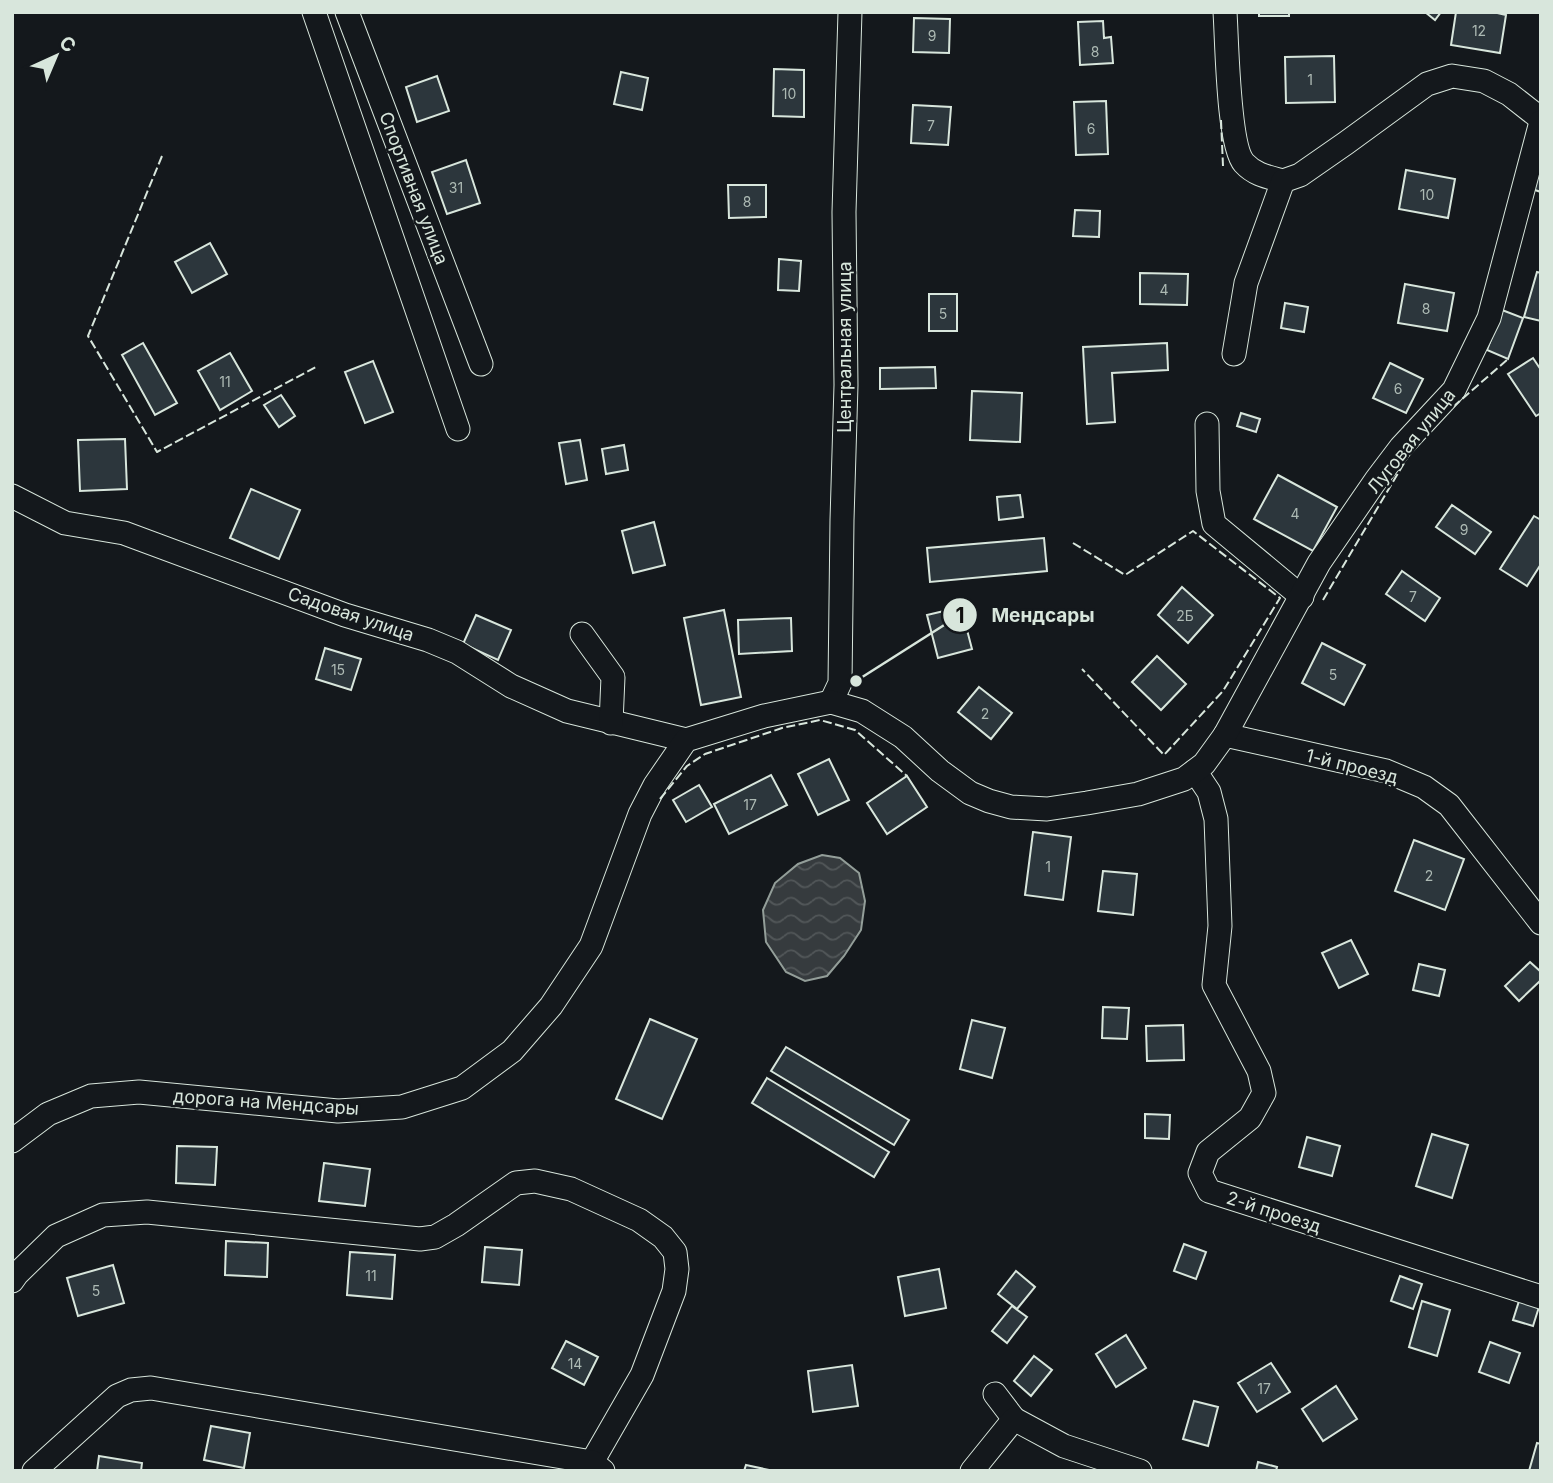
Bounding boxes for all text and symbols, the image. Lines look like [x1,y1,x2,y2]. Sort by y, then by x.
north arrow [21,21,91,91]
house number: 12 [1472,22,1486,39]
house number: 9 [928,27,936,44]
text: С [54,31,81,57]
house number: 8 [1091,43,1099,60]
house number: 1 [1307,71,1313,88]
house number: 10 [782,85,796,102]
street label: Спортивная улица [375,109,453,267]
house number: 7 [927,117,935,134]
house number: 6 [1087,120,1095,137]
house number: 31 [449,179,463,196]
house number: 10 [1420,186,1434,203]
house number: 8 [743,193,751,210]
street label: Центральная улица [834,261,855,433]
house number: 4 [1159,281,1169,298]
house number: 8 [1422,300,1430,317]
house number: 5 [939,305,947,322]
house number: 11 [219,373,231,390]
house number: 6 [1394,380,1402,397]
street label: Луговая улица [1362,384,1460,498]
house number: 4 [1290,505,1300,522]
house number: 9 [1460,521,1468,538]
street label: Садовая улица [285,583,417,645]
house number: 7 [1409,588,1417,605]
callout: Мендсары [942,595,1108,635]
text: 1 [955,603,965,628]
text: Мендсары [991,604,1095,627]
house number: 2Б [1176,607,1194,624]
house number: 15 [331,661,345,678]
house number: 5 [1329,666,1337,683]
house number: 2 [981,705,989,722]
street label: 1-й проезд [1304,744,1400,788]
house number: 17 [743,796,757,813]
house number: 1 [1045,858,1051,875]
house number: 2 [1425,867,1433,884]
street label: дорога на Мендсары [172,1085,360,1119]
street label: 2-й проезд [1224,1187,1324,1237]
house number: 11 [365,1267,377,1284]
house number: 5 [92,1282,100,1299]
house number: 14 [568,1355,582,1372]
house number: 17 [1257,1380,1271,1397]

